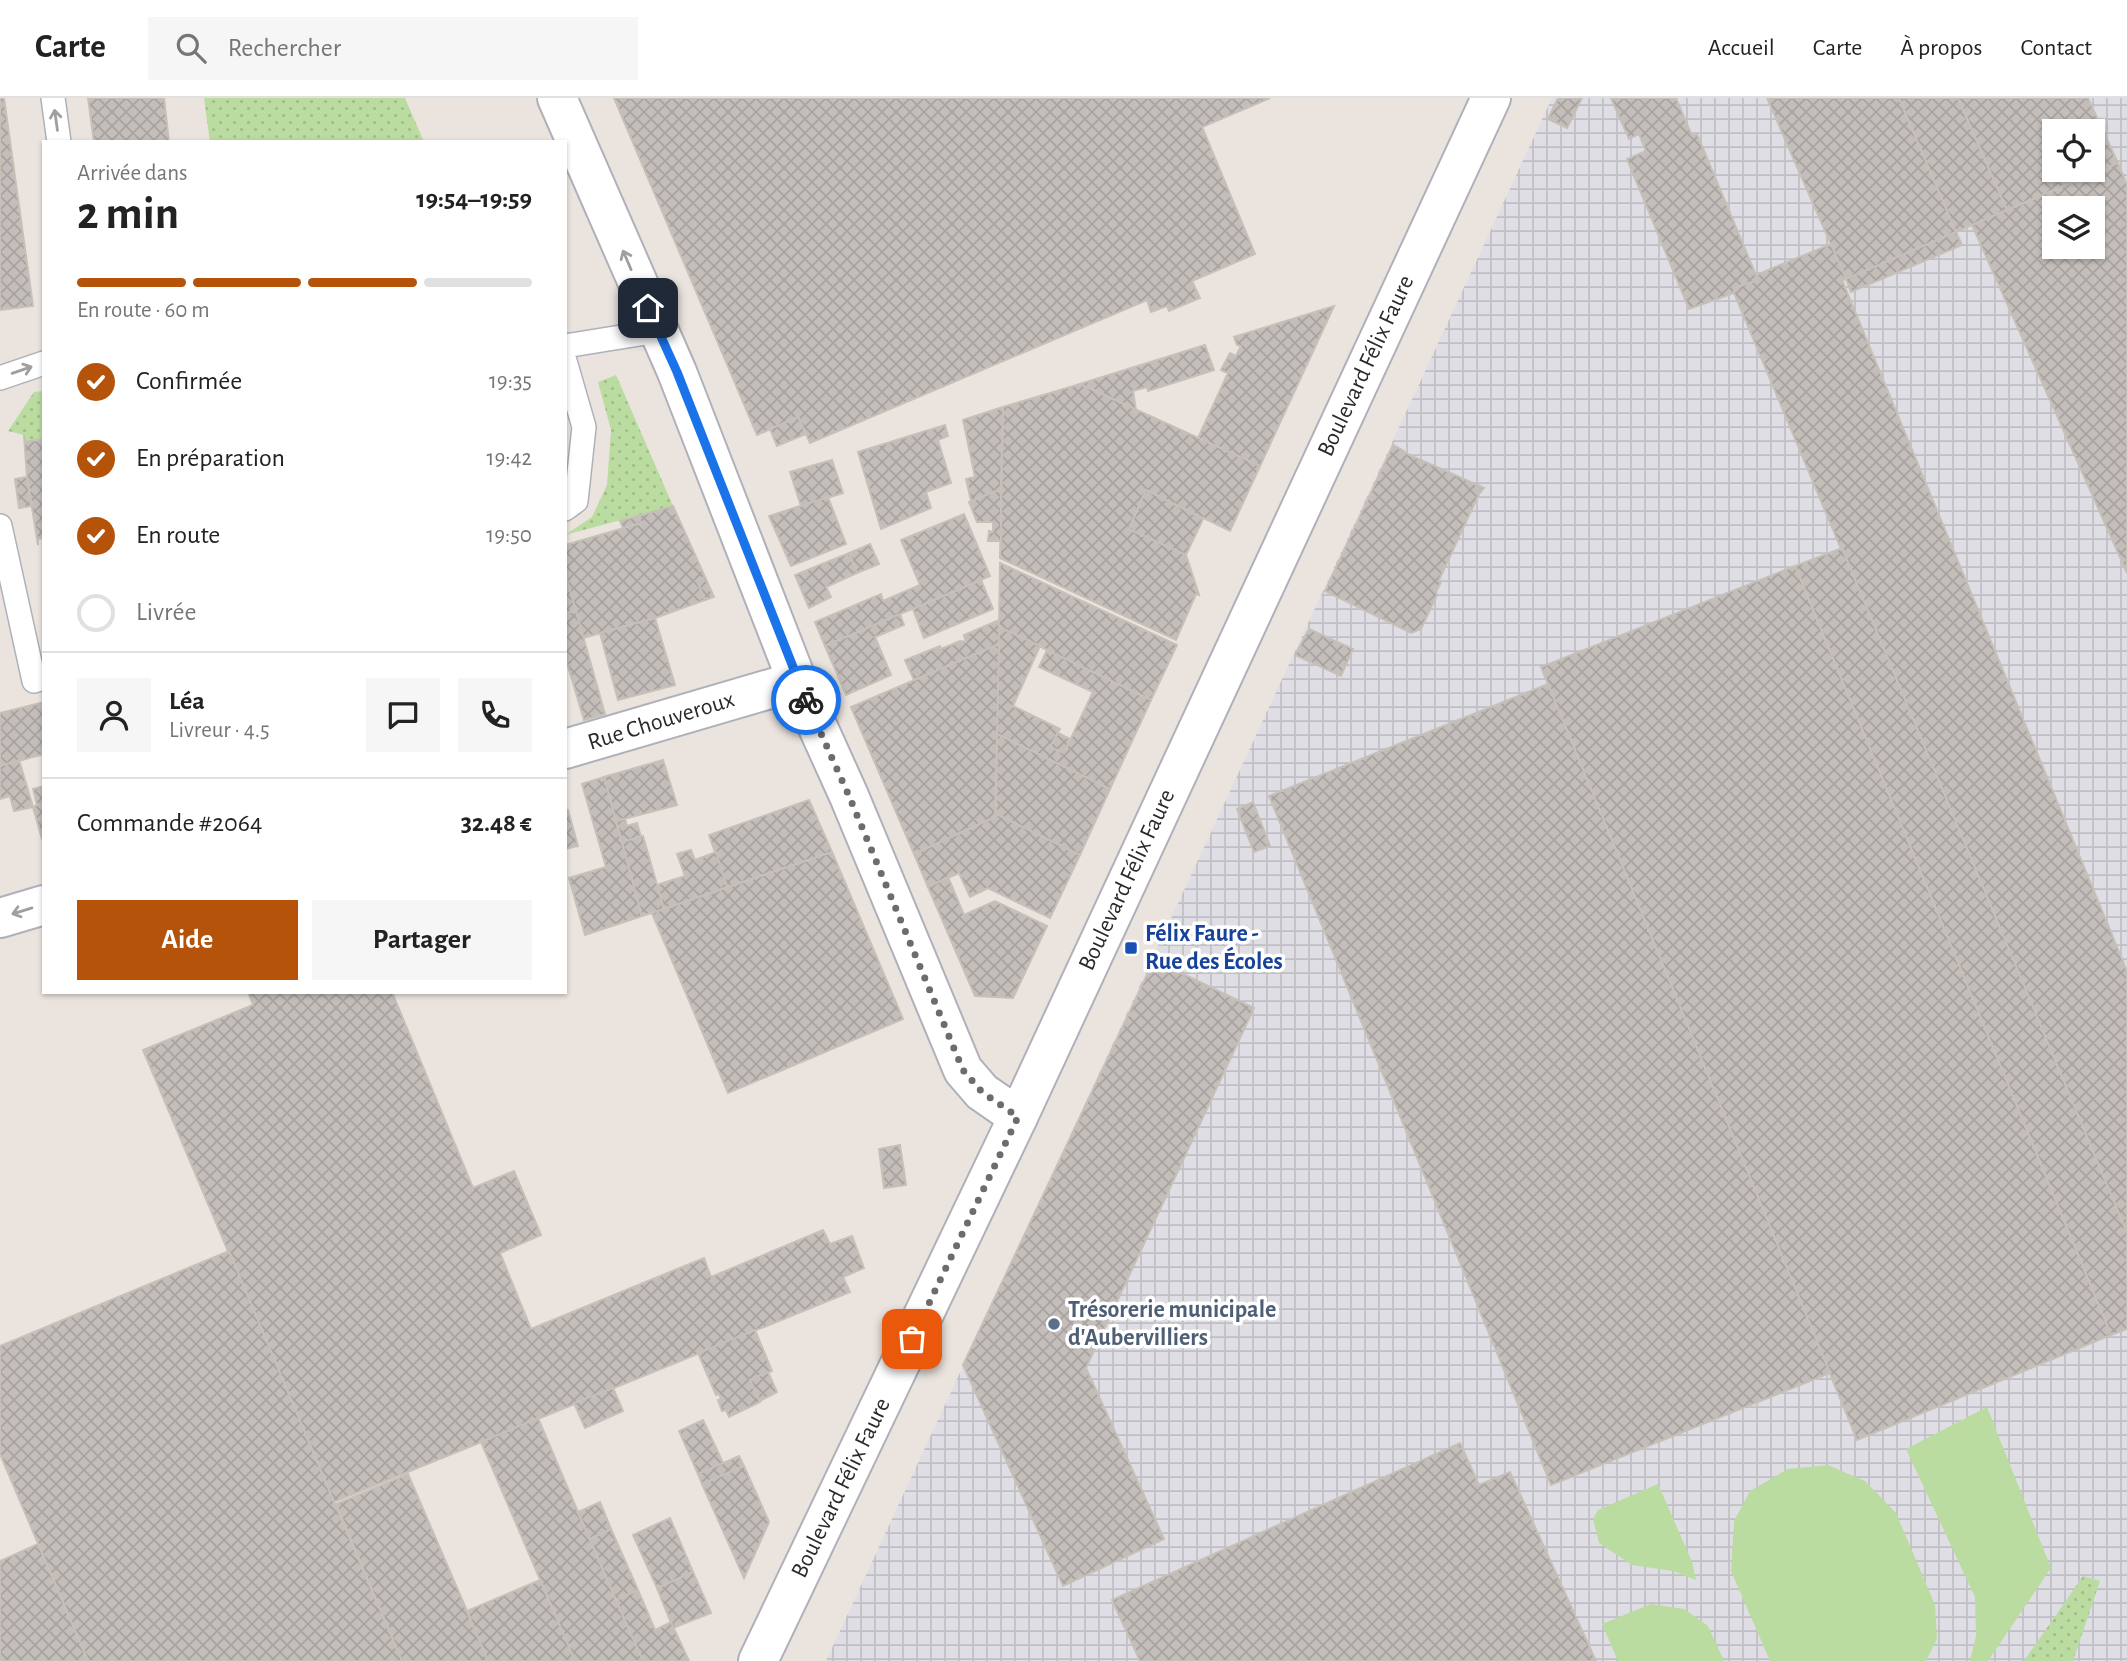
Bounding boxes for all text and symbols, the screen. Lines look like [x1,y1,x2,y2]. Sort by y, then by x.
search box [148,17,638,80]
icon: search [172,29,210,67]
text: Carte [35,31,106,64]
text: Rechercher [228,35,341,61]
text: Accueil [1708,36,1775,60]
text: Carte [1813,36,1862,60]
text: À propos [1900,36,1982,60]
text: Contact [2020,36,2092,60]
one-way arrow [49,109,62,132]
map controls [2042,119,2105,259]
button: locate [2042,119,2105,182]
text: Arrivée dans [77,162,188,185]
text: 19:54–19:59 [416,186,532,212]
text: 2 min [77,191,179,237]
button: layers [2042,196,2105,259]
one-way arrow [620,249,633,271]
street label: Boulevard Félix Faure [1314,272,1418,460]
pin [618,278,678,338]
icon: home [629,289,667,327]
text: En route · 60 m [77,299,210,322]
one-way arrow [10,363,32,375]
icon: check [77,363,115,401]
text: Confirmée [136,368,242,394]
text: 19:35 [489,370,532,393]
icon: check [77,440,115,478]
text: En préparation [136,445,285,471]
text: 19:42 [486,447,532,470]
icon: check [77,517,115,555]
text: En route [136,522,220,548]
text: 19:50 [486,524,532,547]
text: Livrée [136,599,196,625]
courier [771,665,841,735]
button: person [77,678,151,752]
button: chat [366,678,440,752]
button: phone [458,678,532,752]
icon: bike [787,681,825,719]
street label: Rue Chouveroux [585,687,738,755]
text: Léa [169,688,205,714]
text: Livreur · 4.5 [169,719,270,742]
street label: Boulevard Félix Faure [1075,786,1179,974]
text: Commande #2064 [77,810,262,836]
text: 32.48 € [461,810,532,836]
button: Aide [77,900,298,980]
button: Partager [312,900,532,980]
one-way arrow [11,906,33,919]
place label: Félix Faure - Rue des Écoles [1145,922,1283,974]
marker: Félix Faure - Rue des Écoles [1123,940,1139,956]
place label: Trésorerie municipale d'Aubervilliers [1068,1298,1276,1350]
pin [882,1309,942,1369]
marker: Trésorerie municipale d'Aubervilliers [1046,1316,1062,1332]
icon: bag [893,1320,931,1358]
street label: Boulevard Félix Faure [787,1394,895,1582]

